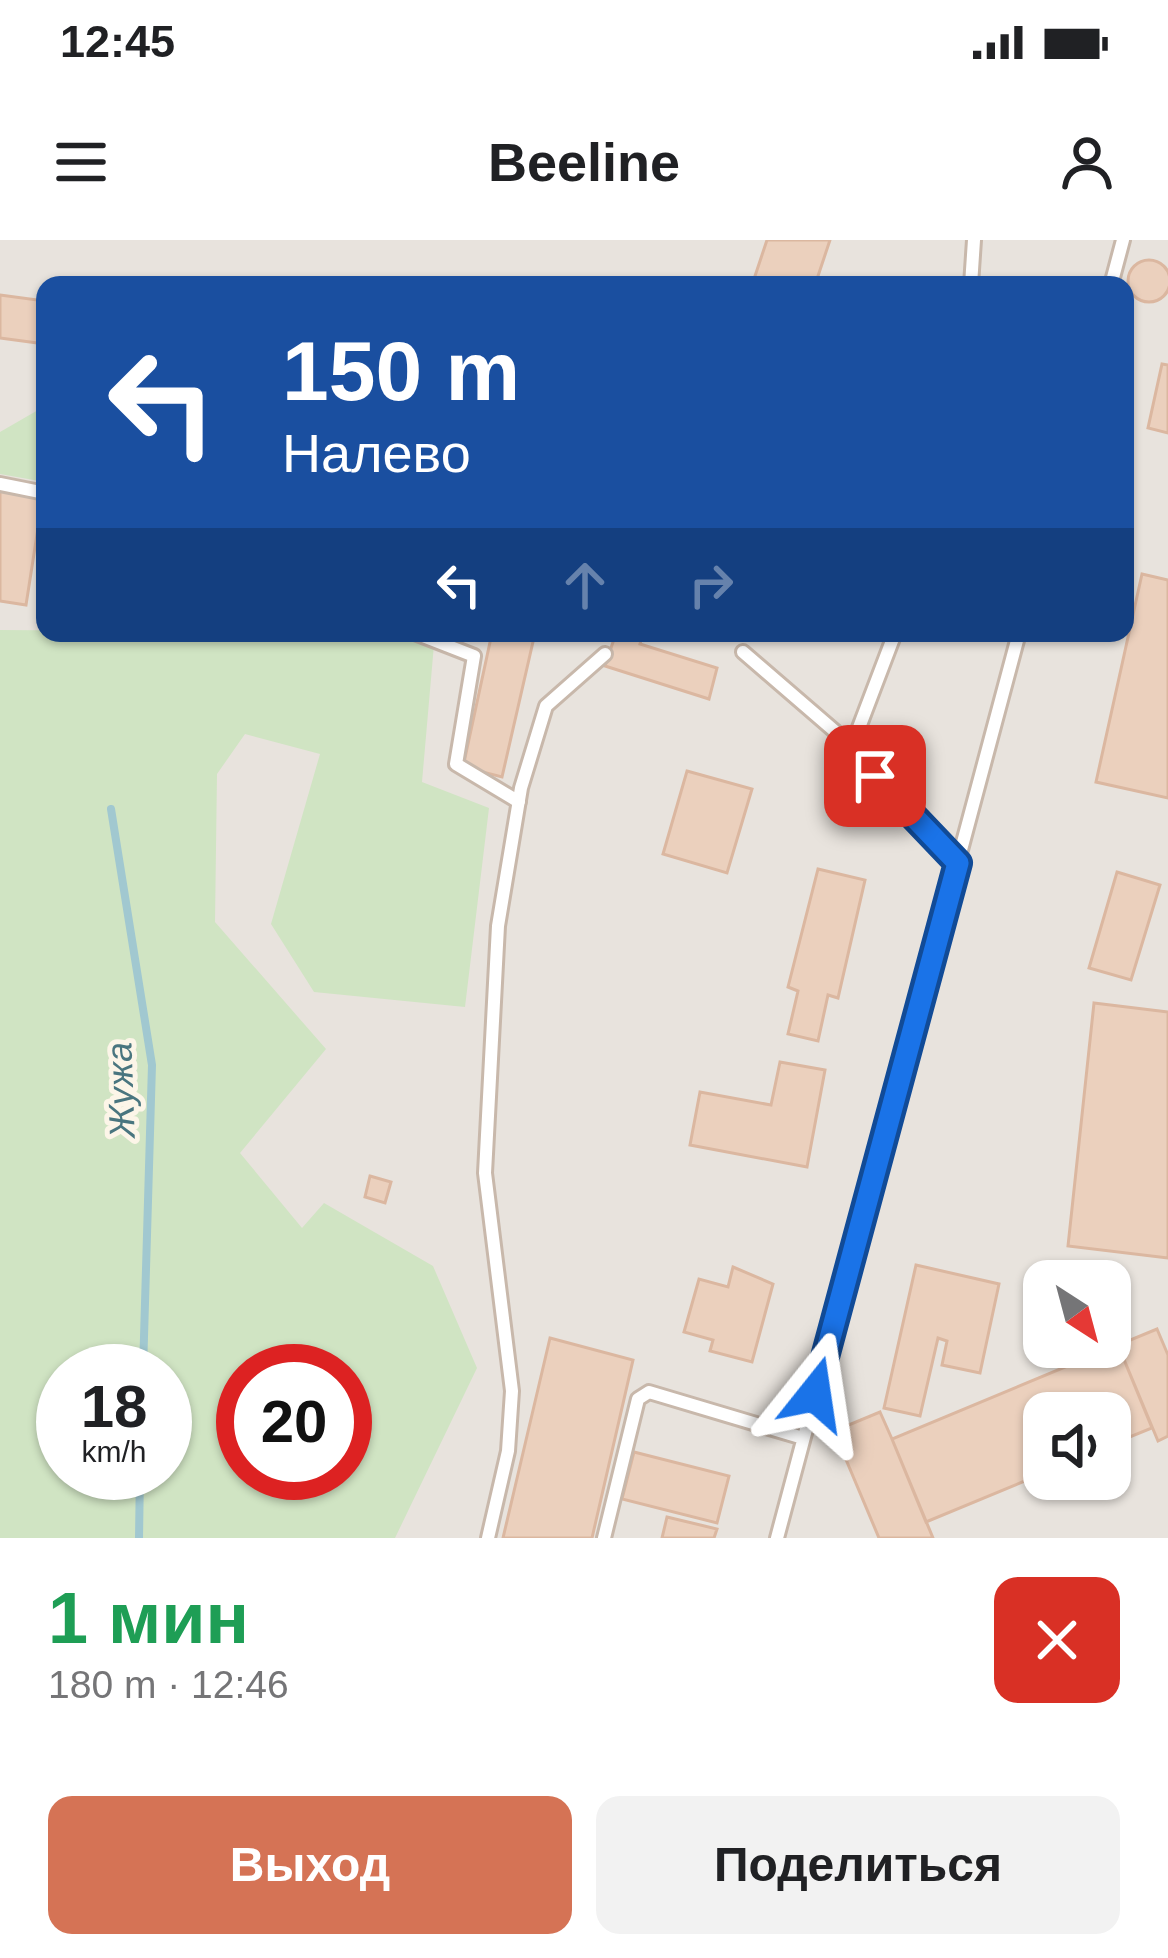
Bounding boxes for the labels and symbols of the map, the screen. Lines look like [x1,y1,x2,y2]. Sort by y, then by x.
pin [824,725,926,827]
water label: Жужа [98,1041,143,1141]
north arrow [1023,1260,1131,1368]
position arrow [752,1331,878,1457]
speed limit sign: 20 [216,1344,372,1500]

